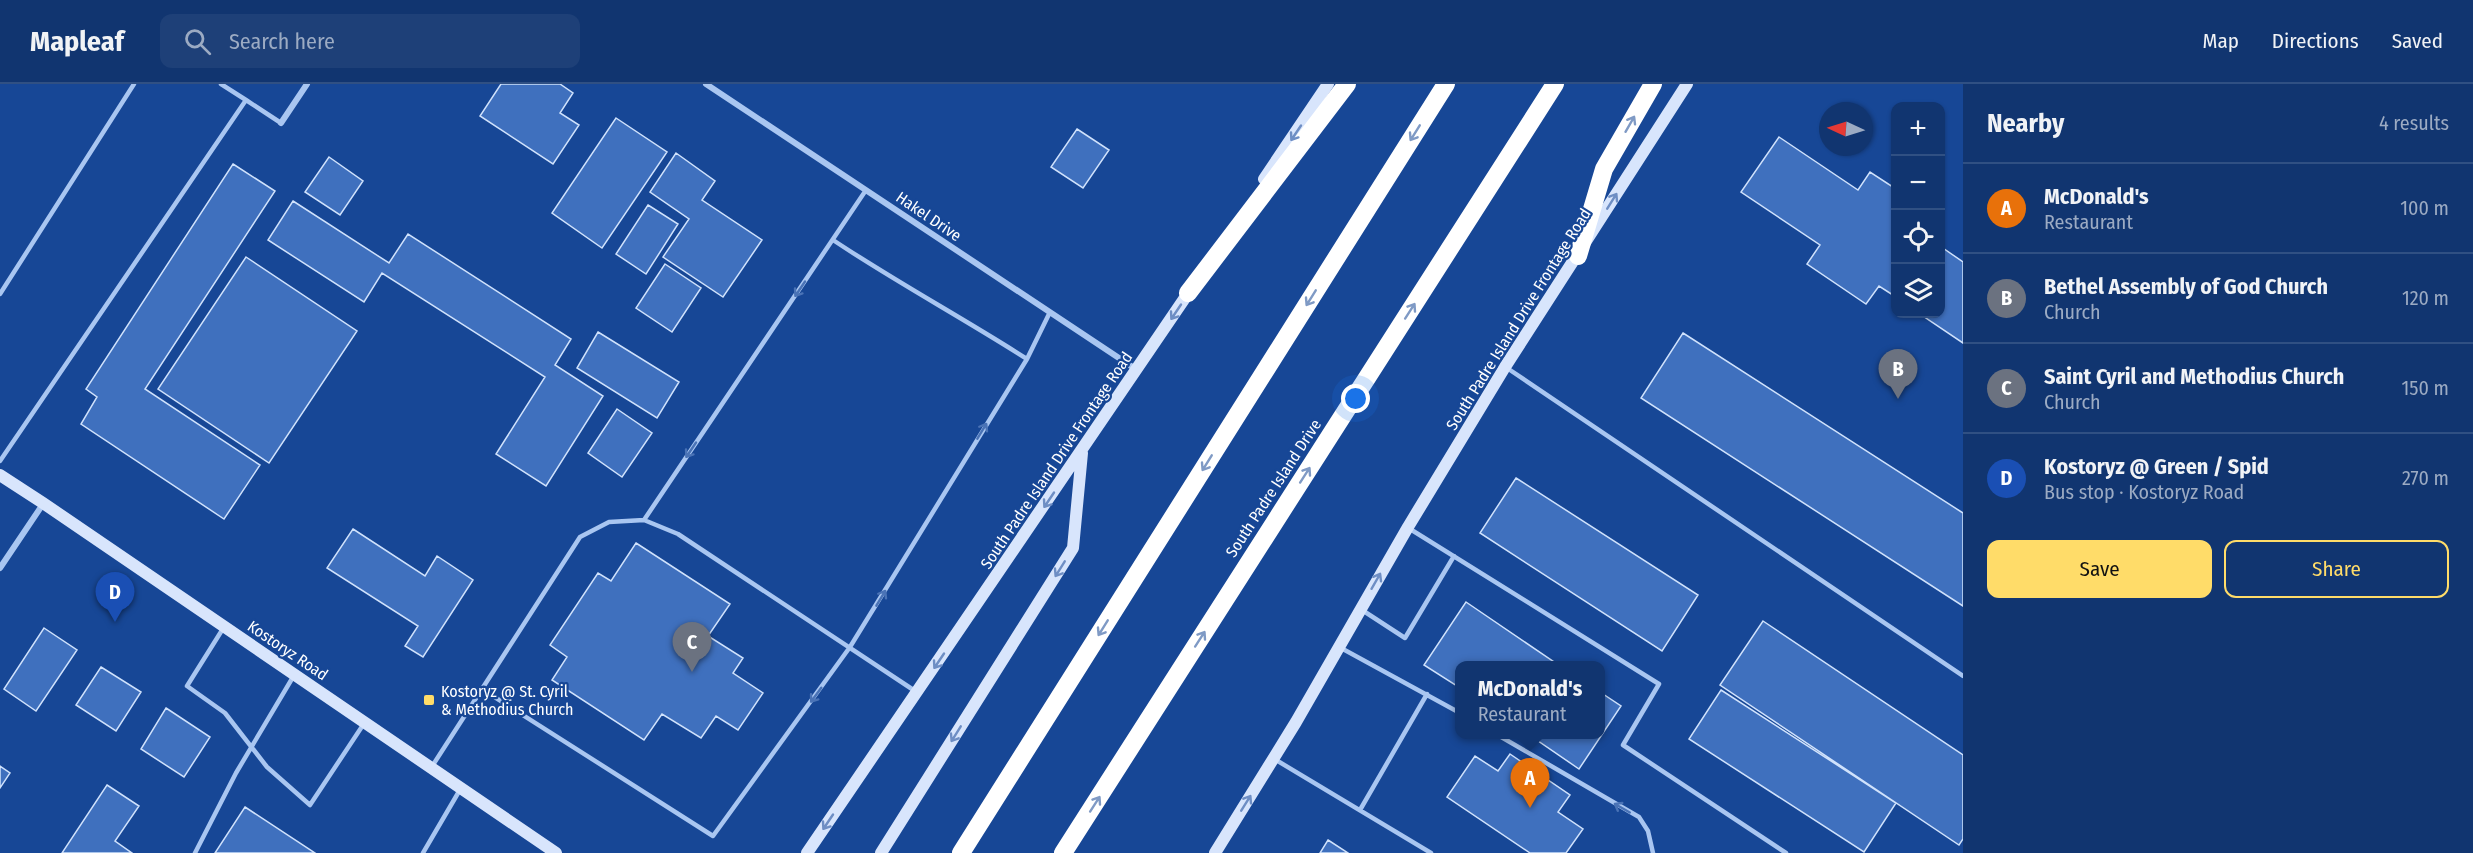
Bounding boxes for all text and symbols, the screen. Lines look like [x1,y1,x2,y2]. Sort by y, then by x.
search box [160,14,580,68]
text: Mapleaf [30,25,124,58]
icon: search [181,25,214,58]
text: Search here [229,28,335,55]
text: Map [2202,28,2239,54]
text: Directions [2272,28,2359,54]
text: Saved [2392,28,2443,54]
north arrow [1819,102,1873,156]
map controls [1891,102,1945,318]
button: + [1891,102,1945,156]
text: Nearby [1987,108,2064,139]
text: 4 results [2379,111,2449,135]
one-way arrow [1624,116,1636,133]
one-way arrow [1289,124,1302,141]
one-way arrow [1409,125,1421,141]
button: − [1891,156,1945,210]
text: McDonald's [2044,183,2149,210]
street label: Hakel Drive [892,188,965,245]
one-way arrow [1606,193,1619,210]
text: A [2001,196,2012,220]
text: 100 m [2400,196,2449,220]
street label: South Padre Island Drive Frontage Road [1442,205,1595,434]
button: locate [1891,210,1945,264]
text: Restaurant [2044,210,2133,234]
button: layers [1891,264,1945,318]
text: Bethel Assembly of God Church [2044,273,2328,300]
one-way arrow [794,280,806,296]
text: B [2001,286,2012,310]
text: 120 m [2402,286,2449,310]
one-way arrow [1304,290,1317,307]
text: Church [2044,300,2100,324]
one-way arrow [1404,303,1416,320]
one-way arrow [1169,304,1182,321]
street label: South Padre Island Drive Frontage Road [977,348,1136,572]
pin: B [1878,350,1918,399]
text: Saint Cyril and Methodius Church [2044,363,2344,390]
text: C [2001,376,2012,400]
text: 150 m [2402,376,2449,400]
your location [1341,384,1370,413]
text: Church [2044,390,2100,414]
street label: South Padre Island Drive [1222,416,1325,561]
one-way arrow [977,423,989,440]
one-way arrow [685,441,697,458]
text: Kostoryz @ Green / Spid [2044,453,2269,480]
one-way arrow [1200,454,1212,471]
text: D [2001,466,2012,490]
text: 270 m [2402,466,2449,490]
one-way arrow [1299,467,1311,484]
text: Bus stop · Kostoryz Road [2044,480,2244,504]
one-way arrow [1043,491,1055,508]
button: Save [1987,540,2212,598]
button: Share [2224,540,2449,598]
one-way arrow [1053,560,1065,577]
pin: D [96,572,134,622]
one-way arrow [1371,573,1383,590]
one-way arrow [875,590,887,607]
street label: Kostoryz Road [244,617,332,684]
one-way arrow [1096,619,1108,636]
pin: C [672,622,712,672]
one-way arrow [1194,632,1206,648]
one-way arrow [932,652,945,669]
popup [1455,661,1605,739]
text: McDonald's [1478,675,1582,702]
place label: Kostoryz @ St. Cyril & Methodius Church [441,682,574,719]
one-way arrow [810,686,822,702]
marker: Kostoryz @ St. Cyril & Methodius Church [422,693,436,707]
text: Restaurant [1478,702,1567,726]
one-way arrow [950,725,962,742]
pin: A [1510,758,1550,808]
one-way arrow [1240,795,1252,812]
one-way arrow [1089,796,1101,813]
one-way arrow [1614,801,1631,813]
one-way arrow [822,813,835,830]

